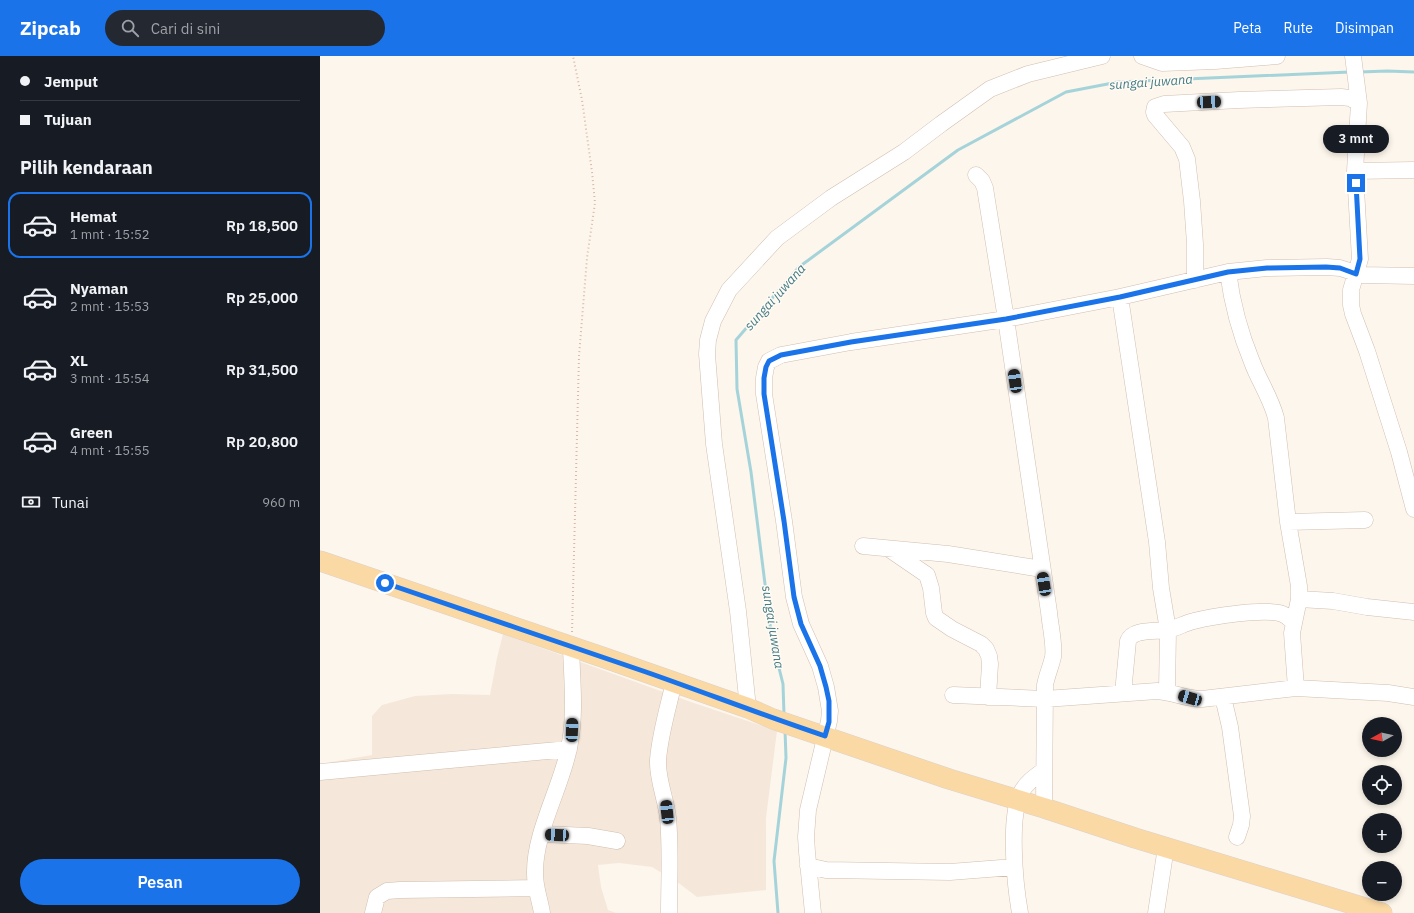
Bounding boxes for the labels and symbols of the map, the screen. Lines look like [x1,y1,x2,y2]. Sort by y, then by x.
water label: sungai juwana [1109,71,1193,93]
car [1197,95,1221,109]
callout: 3 mnt [1323,125,1389,153]
route end [1347,174,1365,192]
water label: sungai juwana [741,260,809,334]
car [1007,368,1023,394]
car [1036,571,1052,597]
route start [376,574,394,592]
water label: sungai juwana [758,584,788,670]
car [1177,689,1203,707]
north arrow [1362,717,1402,757]
car [566,718,578,742]
car [660,799,674,825]
car [545,828,569,842]

